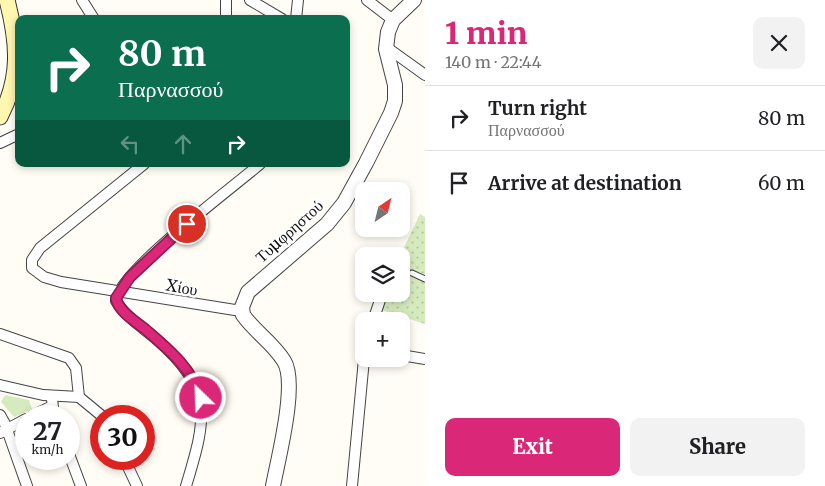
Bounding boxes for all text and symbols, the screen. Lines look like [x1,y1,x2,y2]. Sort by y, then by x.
text: 1 min [445,14,527,52]
button: close [753,17,805,69]
text: 80 m [118,32,206,76]
icon: right [35,35,100,100]
text: 140 m · 22:44 [445,52,542,72]
text: Παρνασσού [118,75,223,103]
text: Turn right [488,96,587,120]
icon: right [445,104,473,132]
text: 80 m [758,106,805,130]
text: Παρνασσού [488,120,565,140]
icon: left [116,130,144,158]
icon: ahead [169,130,197,158]
icon: right [222,130,250,158]
icon: arrive [445,169,473,197]
text: Arrive at destination [488,171,682,195]
text: 60 m [758,171,805,195]
north arrow [355,182,410,238]
map controls [355,182,410,367]
street label: Τυμφρηστού [251,195,327,267]
pin [166,203,208,245]
icon: arrive [173,210,201,238]
button: layers [355,247,410,302]
street label: Χίου [165,274,199,300]
button: + [355,312,410,367]
position arrow [174,371,226,423]
speed limit sign: 30 [90,405,155,470]
text: 27 [33,415,62,447]
button: Exit [445,418,620,476]
button: Share [630,418,805,476]
text: km/h [32,442,63,457]

